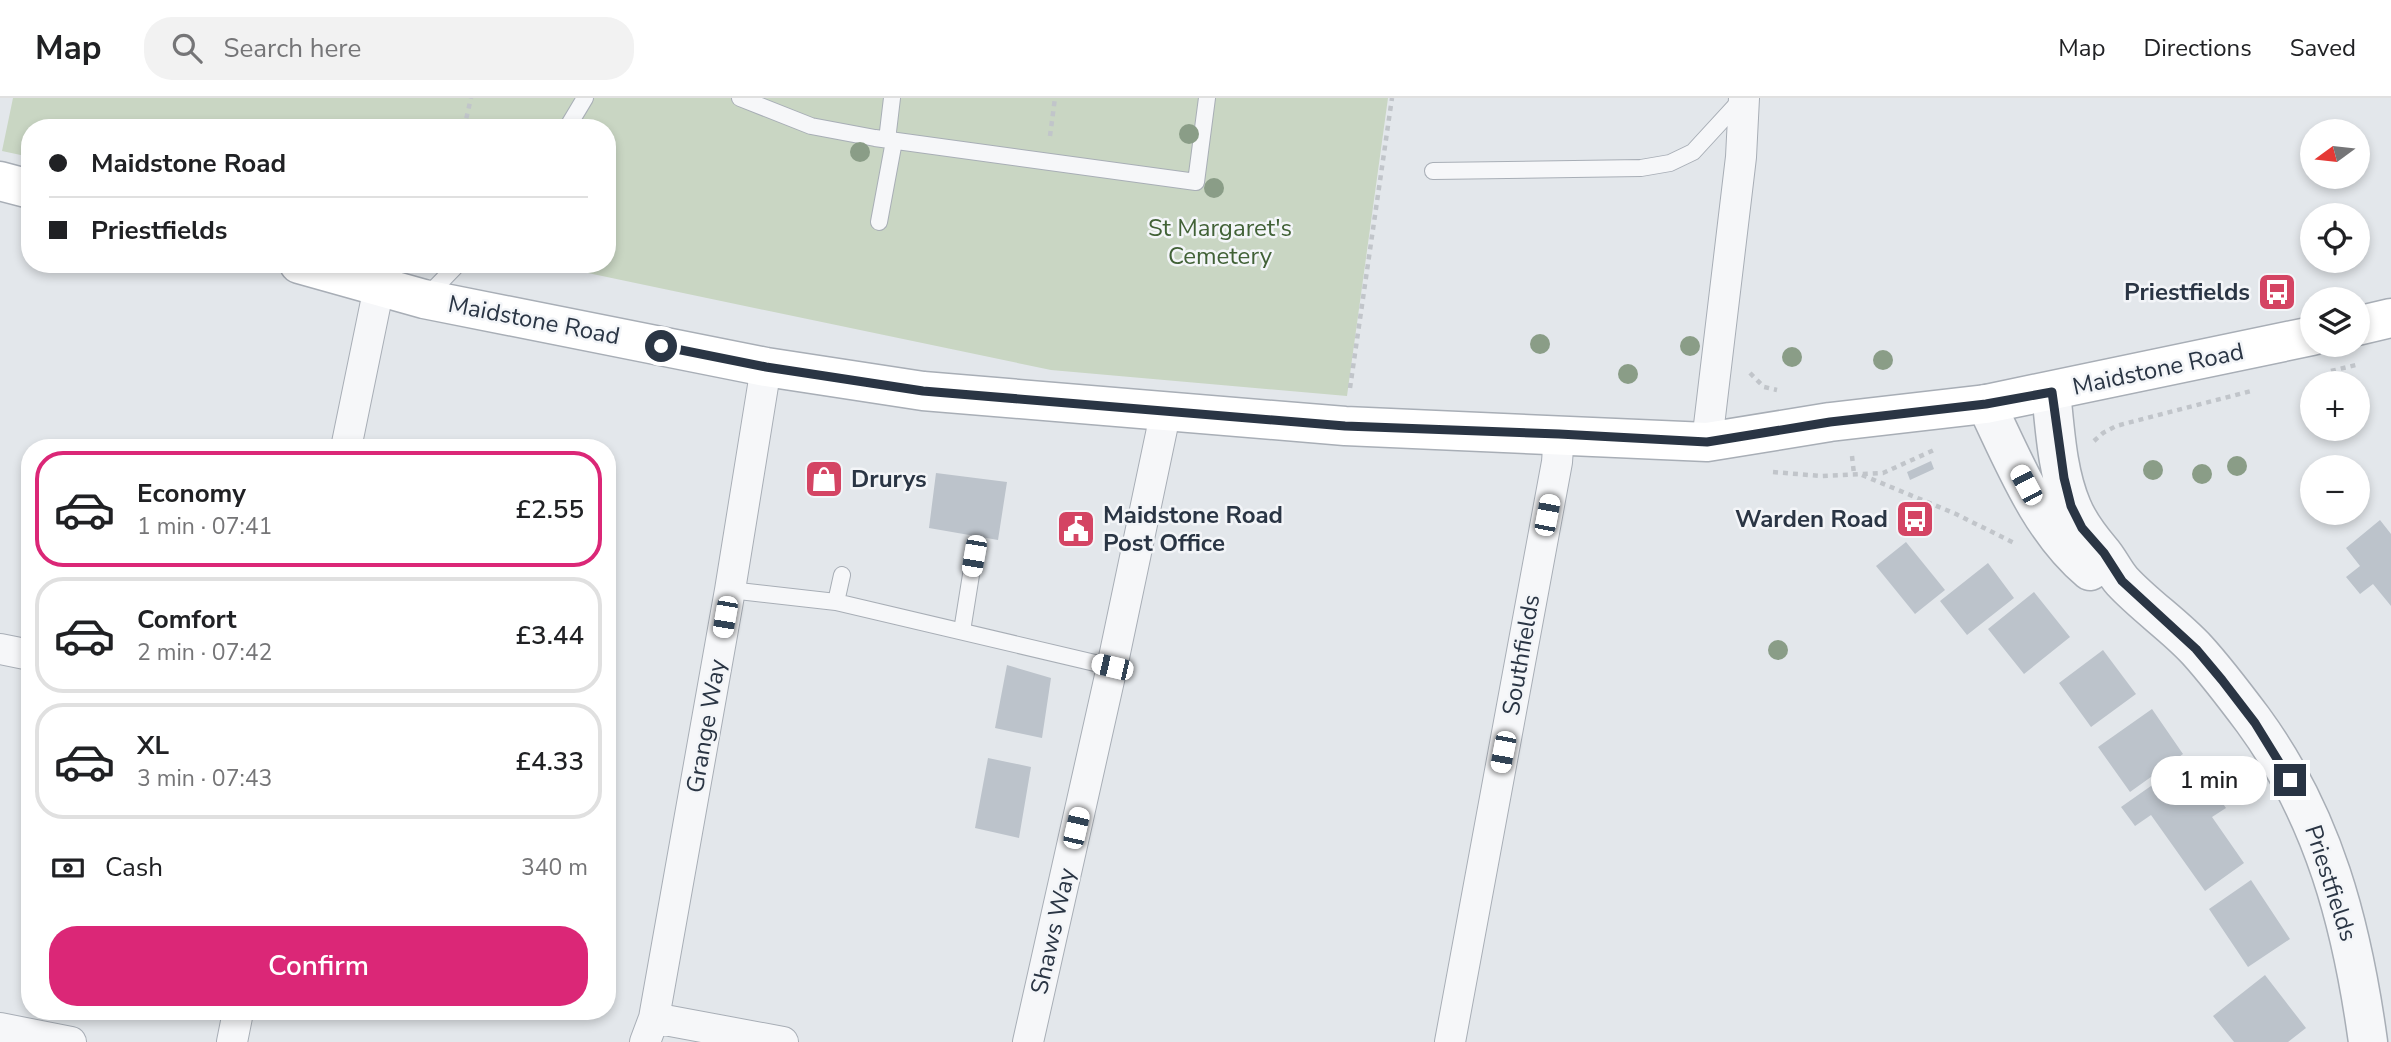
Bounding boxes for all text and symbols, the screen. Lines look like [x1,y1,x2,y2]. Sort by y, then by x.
search box [144,17,634,80]
text: Map [35,26,102,71]
icon: search [168,29,206,67]
text: Search here [224,31,361,66]
text: Map [2058,32,2105,64]
text: Directions [2143,32,2252,64]
text: Saved [2290,32,2356,64]
north arrow [2300,119,2370,189]
map controls [2300,119,2370,525]
text: Maidstone Road [91,146,286,181]
button: locate [2300,203,2370,273]
park label: St Margaret's Cemetery [1148,212,1292,272]
text: Priestfields [91,213,228,248]
bus stop icon: Priestfields [2256,271,2298,313]
place label: Priestfields [2124,276,2250,308]
button: layers [2300,287,2370,357]
street label: Maidstone Road [445,288,623,352]
route start [645,330,677,362]
street label: Maidstone Road [2069,335,2247,403]
button: + [2300,371,2370,441]
button: − [2300,455,2370,525]
shop icon: Drurys [803,458,845,500]
car [2007,462,2046,508]
place label: Drurys [851,463,927,495]
text: Economy [137,476,246,511]
icon: car [53,478,116,541]
text: £2.55 [515,492,584,527]
car [1533,492,1562,538]
bus stop icon: Warden Road [1894,498,1936,540]
place label: Maidstone Road Post Office [1103,499,1283,559]
place label: Warden Road [1735,503,1888,535]
public building icon: Maidstone Road Post Office [1055,508,1097,550]
text: 1 min · 07:41 [137,511,272,542]
car [961,533,988,579]
street label: Southfields [1495,592,1547,718]
car [712,594,739,640]
text: Comfort [137,602,237,637]
icon: car [53,604,116,667]
text: £3.44 [515,618,584,653]
text: 2 min · 07:42 [137,637,272,668]
car [1090,652,1135,682]
street label: Grange Way [679,656,734,795]
text: XL [137,728,169,763]
car [1489,729,1518,775]
icon: car [53,730,116,793]
text: £4.33 [515,744,584,779]
callout: 1 min [2150,756,2266,804]
text: 3 min · 07:43 [137,763,272,794]
route end [2274,764,2306,796]
text: 1 min [2180,765,2238,796]
car [1062,805,1091,851]
street label: Priestfields [2297,821,2365,945]
icon: cash [49,849,87,887]
text: Cash [105,850,163,885]
text: 340 m [521,852,588,883]
street label: Shaws Way [1023,864,1083,997]
button: Confirm [49,926,588,1006]

